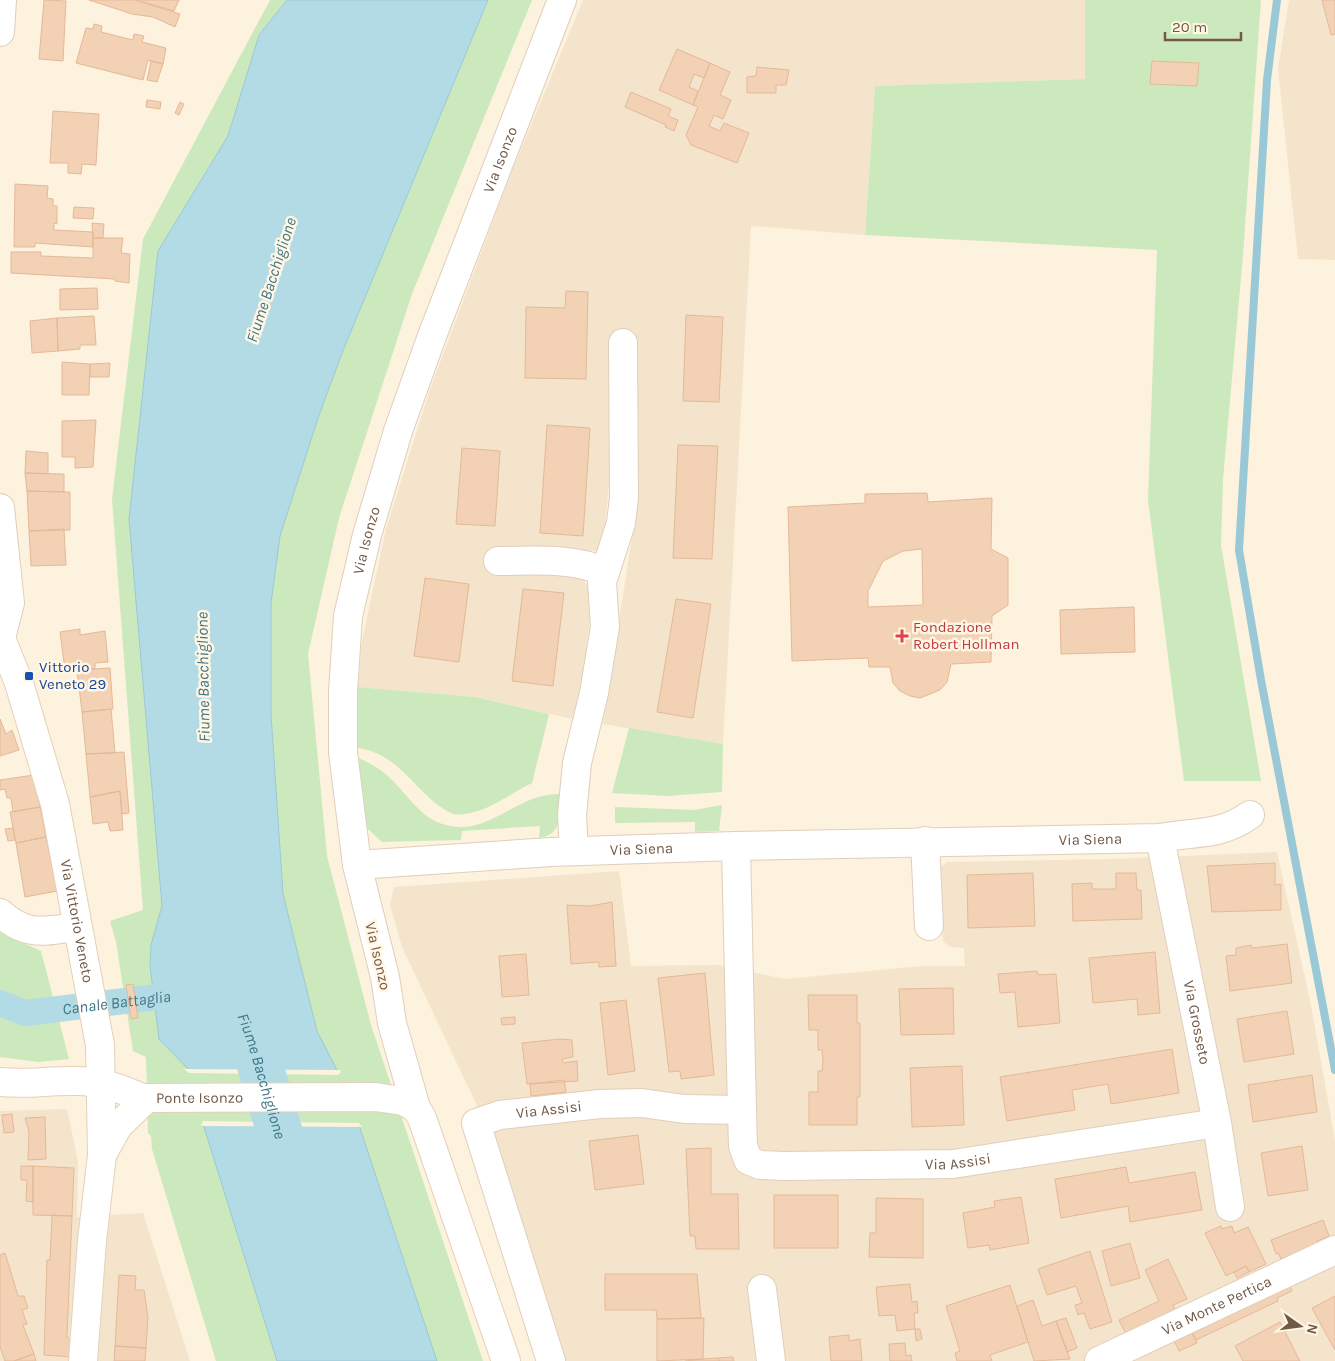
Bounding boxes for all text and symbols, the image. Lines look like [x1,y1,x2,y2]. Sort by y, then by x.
scale bar [1165,10,1241,42]
text: 20 m [1172,18,1207,36]
street label: Via Isonzo [479,124,521,195]
water label: Fiume Bacchiglione [242,215,300,345]
street label: Via Isonzo [349,504,384,576]
water label: Fiume Bacchiglione [192,611,214,742]
place label: Fondazione Robert Hollman [913,618,1020,653]
marker: Fondazione Robert Hollman [895,629,909,643]
place label: Vittorio Veneto 29 [39,658,106,693]
marker: Vittorio Veneto 29 [23,670,35,682]
street label: Via Siena [1059,830,1122,849]
street label: Via Siena [610,839,673,859]
street label: Via Vittorio Veneto [57,858,97,984]
street label: Via Isonzo [361,920,395,992]
street label: Via Grosseto [1180,979,1214,1066]
water label: Canale Battaglia [61,986,172,1018]
water label: Fiume Bacchiglione [234,1010,291,1141]
street label: Ponte Isonzo [156,1089,243,1107]
street label: Via Assisi [515,1097,583,1122]
street label: Via Assisi [925,1149,992,1173]
street label: Via Monte Pertica [1159,1272,1274,1339]
north arrow [1275,1301,1325,1351]
text: N [1303,1322,1322,1336]

